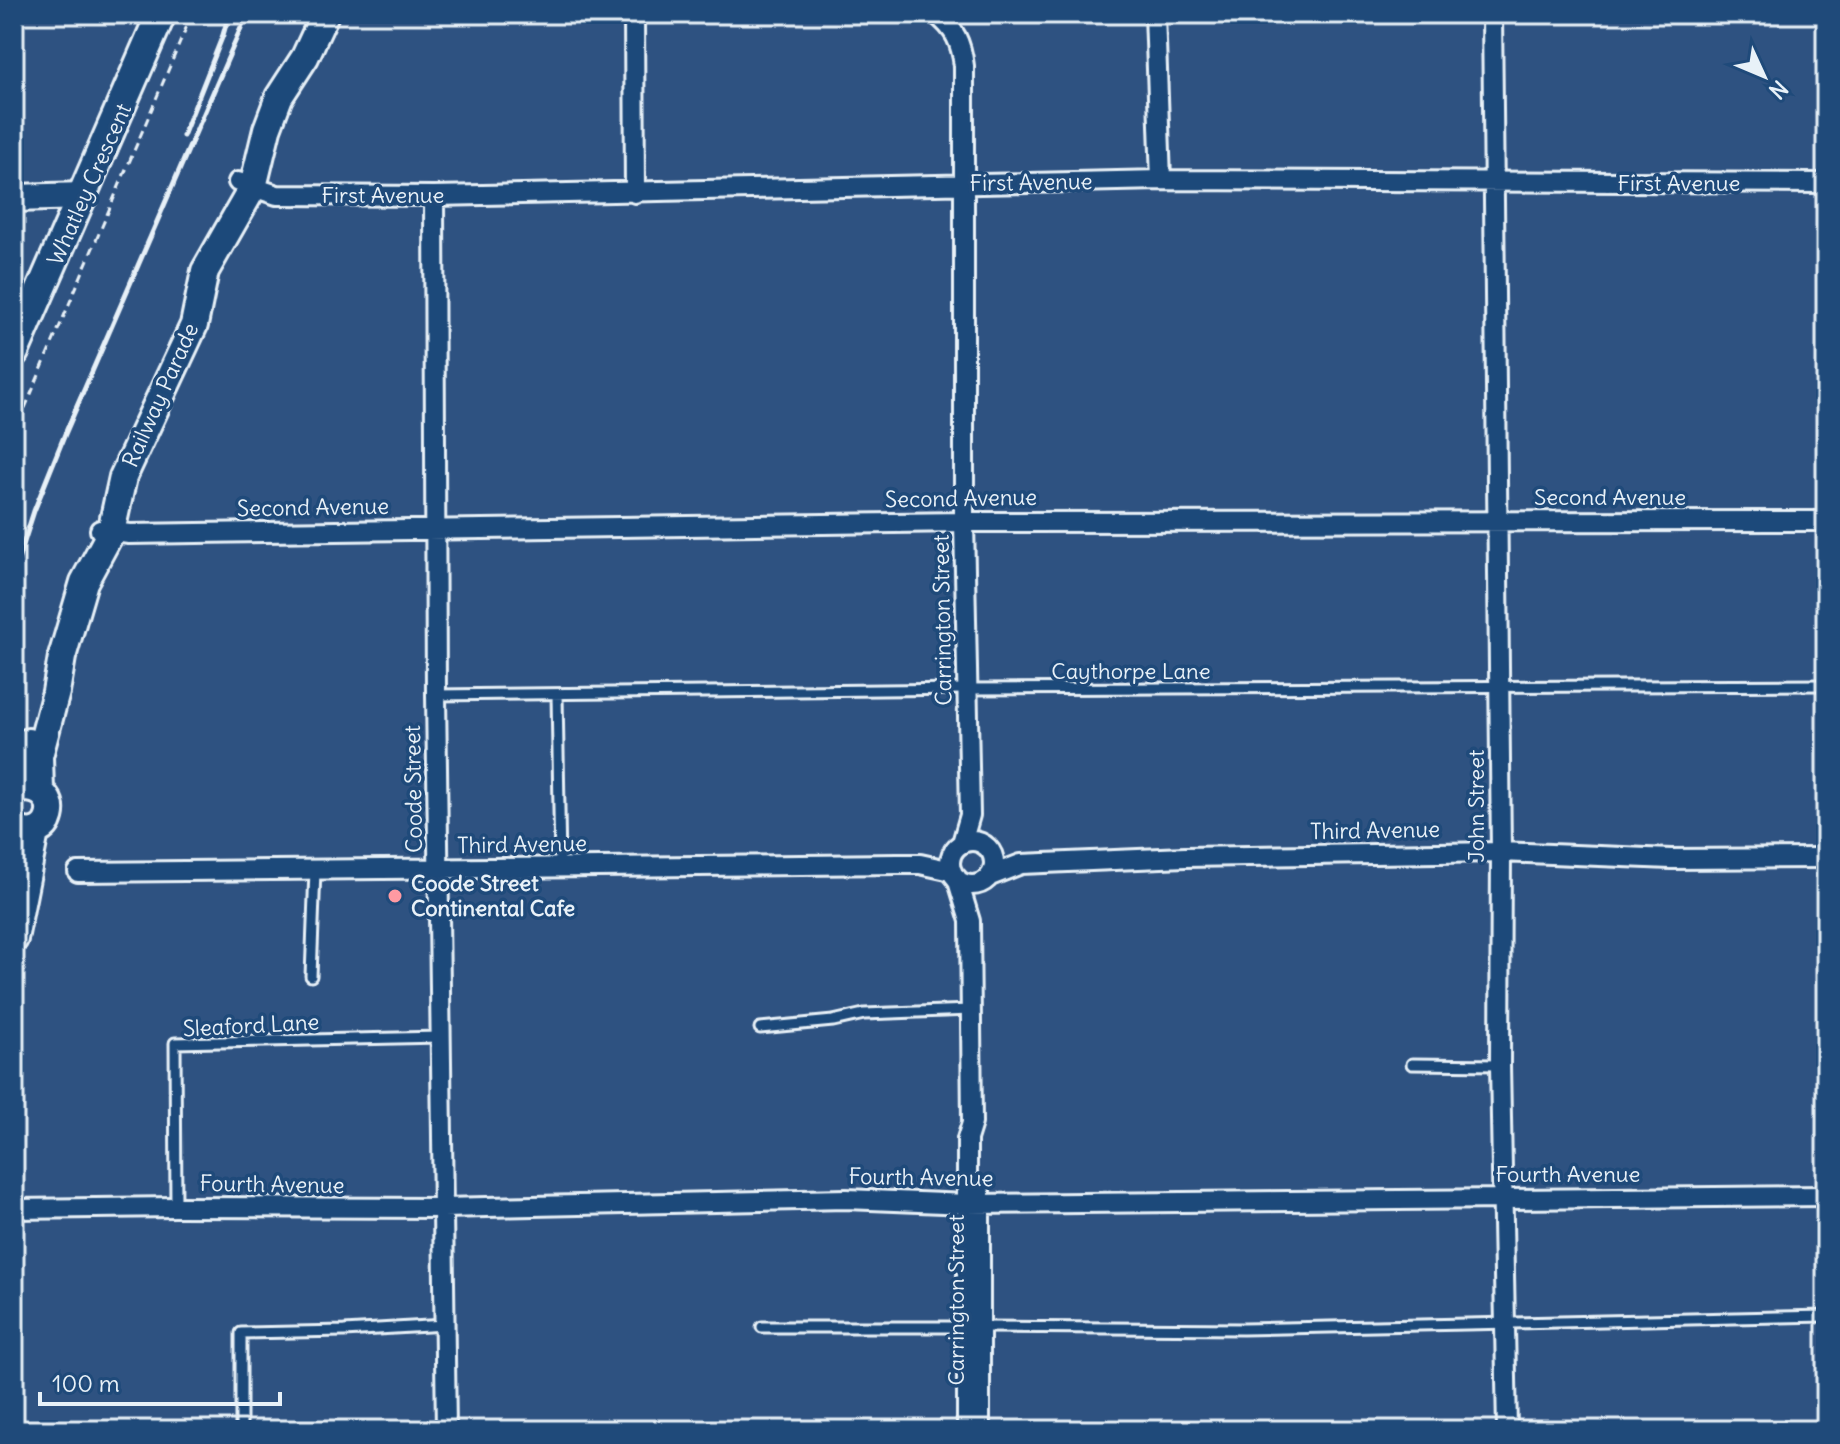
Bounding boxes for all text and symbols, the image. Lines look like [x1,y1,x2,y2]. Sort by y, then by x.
north arrow [1724,36,1804,116]
text: N [1763,75,1794,105]
street label: Whatley Crescent [41,99,137,269]
street label: First Avenue [969,167,1093,197]
street label: First Avenue [1618,169,1740,197]
street label: First Avenue [322,181,444,209]
street label: Railway Parade [116,319,204,471]
street label: Second Avenue [885,483,1037,513]
street label: Second Avenue [1534,483,1686,511]
street label: Second Avenue [237,492,389,522]
street label: Carrington Street [927,534,957,706]
street label: Caythorpe Lane [1051,657,1211,685]
street label: Coode Street [398,725,428,853]
street label: John Street [1462,750,1490,862]
street label: Third Avenue [1310,815,1440,845]
street label: Third Avenue [457,829,587,859]
place label: Coode Street Continental Cafe [411,869,575,922]
marker: Coode Street Continental Cafe [386,887,404,905]
street label: Sleaford Lane [182,1007,320,1043]
street label: Fourth Avenue [1496,1160,1640,1188]
street label: Fourth Avenue [848,1162,994,1192]
street label: Fourth Avenue [199,1169,345,1199]
street label: Carrington Street [942,1214,970,1386]
scale bar [40,1356,280,1406]
text: 100 m [52,1368,120,1398]

